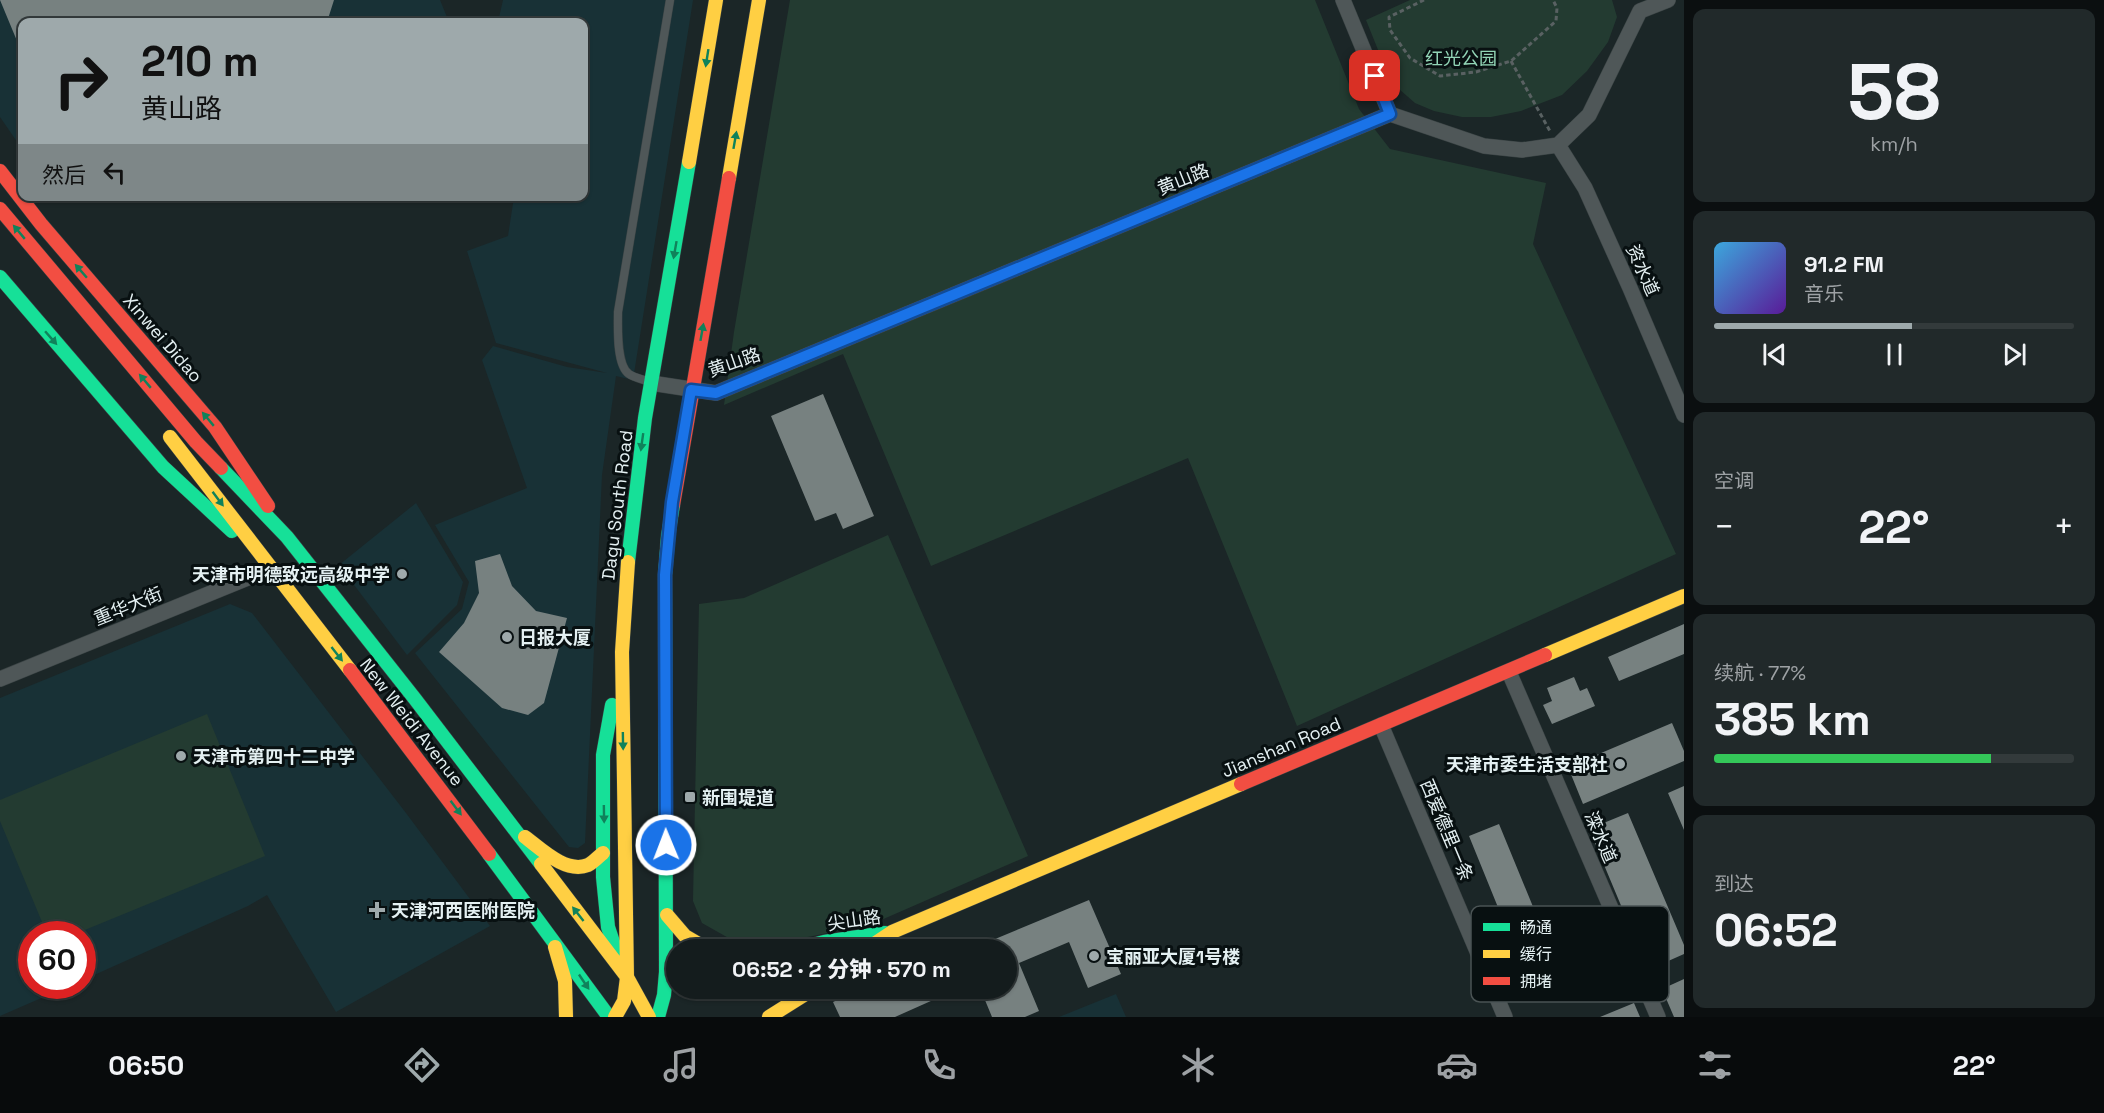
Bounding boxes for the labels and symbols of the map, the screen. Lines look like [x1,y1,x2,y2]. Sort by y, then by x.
park label: 红光公园 [1425,47,1497,70]
one-way arrow [702,48,711,67]
pin [1349,50,1400,101]
one-way arrow [731,131,740,150]
street label: 黄山路 [1154,158,1212,200]
one-way arrow [13,225,26,240]
one-way arrow [670,241,679,260]
street label: 资水道 [1622,241,1664,299]
one-way arrow [75,263,88,279]
street label: Xinwei Didao [118,289,208,387]
one-way arrow [698,323,707,342]
one-way arrow [44,330,57,345]
street label: 黄山路 [705,342,763,382]
one-way arrow [139,374,152,389]
one-way arrow [202,412,215,427]
street label: Dagu South Road [596,429,638,581]
one-way arrow [637,433,646,452]
one-way arrow [212,491,224,507]
place label: 天津市明德致远高级中学 [192,563,390,586]
marker: 天津市明德致远高级中学 [395,567,409,581]
street label: 重华大街 [90,582,166,630]
place label: 日报大厦 [519,626,591,649]
marker: 日报大厦 [500,630,514,644]
one-way arrow [330,646,343,662]
street label: New Weidi Avenue [355,654,469,790]
street label: Jianshan Road [1218,712,1344,782]
one-way arrow [618,732,628,751]
place label: 天津市第四十二中学 [193,745,355,768]
marker: 天津市第四十二中学 [174,749,188,763]
place label: 天津市委生活支部社 [1446,753,1608,776]
marker: 天津市委生活支部社 [1613,757,1627,771]
street label: 西爱德里一条 [1415,776,1479,884]
place label: 新围堤道 [702,786,774,809]
marker: 新围堤道 [683,790,697,804]
one-way arrow [449,801,461,816]
one-way arrow [599,805,609,824]
street label: 滦水道 [1580,808,1622,866]
position arrow [634,813,698,877]
place label: 天津河西医附医院 [391,899,535,922]
marker: 天津河西医附医院 [368,901,386,919]
street label: 尖山路 [826,905,882,935]
one-way arrow [572,906,585,922]
legend [1471,906,1669,1002]
text: 畅通 [1520,917,1552,938]
speed limit sign: 60 [18,921,96,999]
text: 缓行 [1520,944,1552,965]
place label: 宝丽亚大厦1号楼 [1106,945,1240,968]
marker: 宝丽亚大厦1号楼 [1087,949,1101,963]
text: 拥堵 [1520,971,1552,992]
one-way arrow [578,973,590,989]

